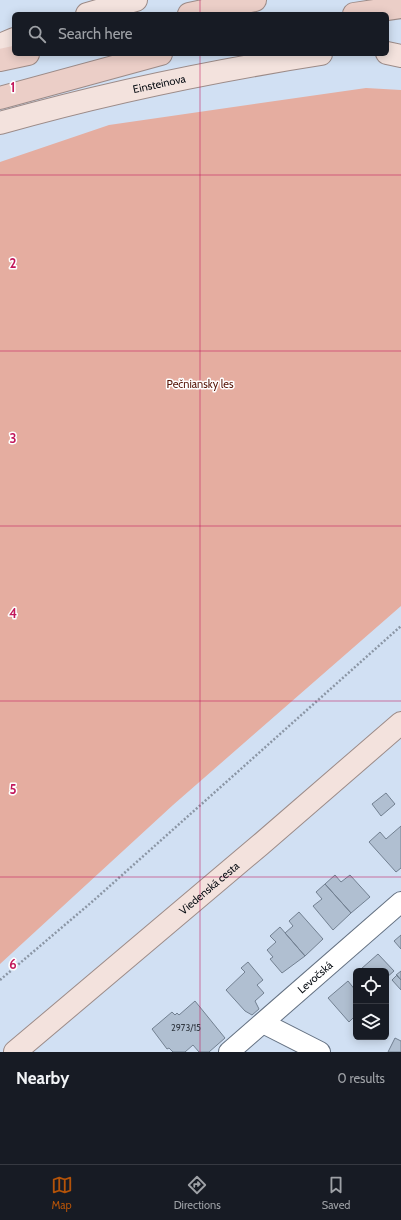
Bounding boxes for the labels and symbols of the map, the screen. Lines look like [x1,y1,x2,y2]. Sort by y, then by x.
street label: Einsteinova [131,71,188,96]
text: 1 [11,79,15,95]
text: 2 [10,255,17,271]
park label: Pečniansky les [167,377,234,391]
text: 3 [9,430,17,446]
text: 4 [9,605,17,621]
text: 5 [10,781,17,797]
street label: Viedenská cesta [176,858,243,917]
text: 6 [9,956,17,972]
street label: Levočská [294,957,336,996]
house number: 2973/15 [171,1022,201,1033]

